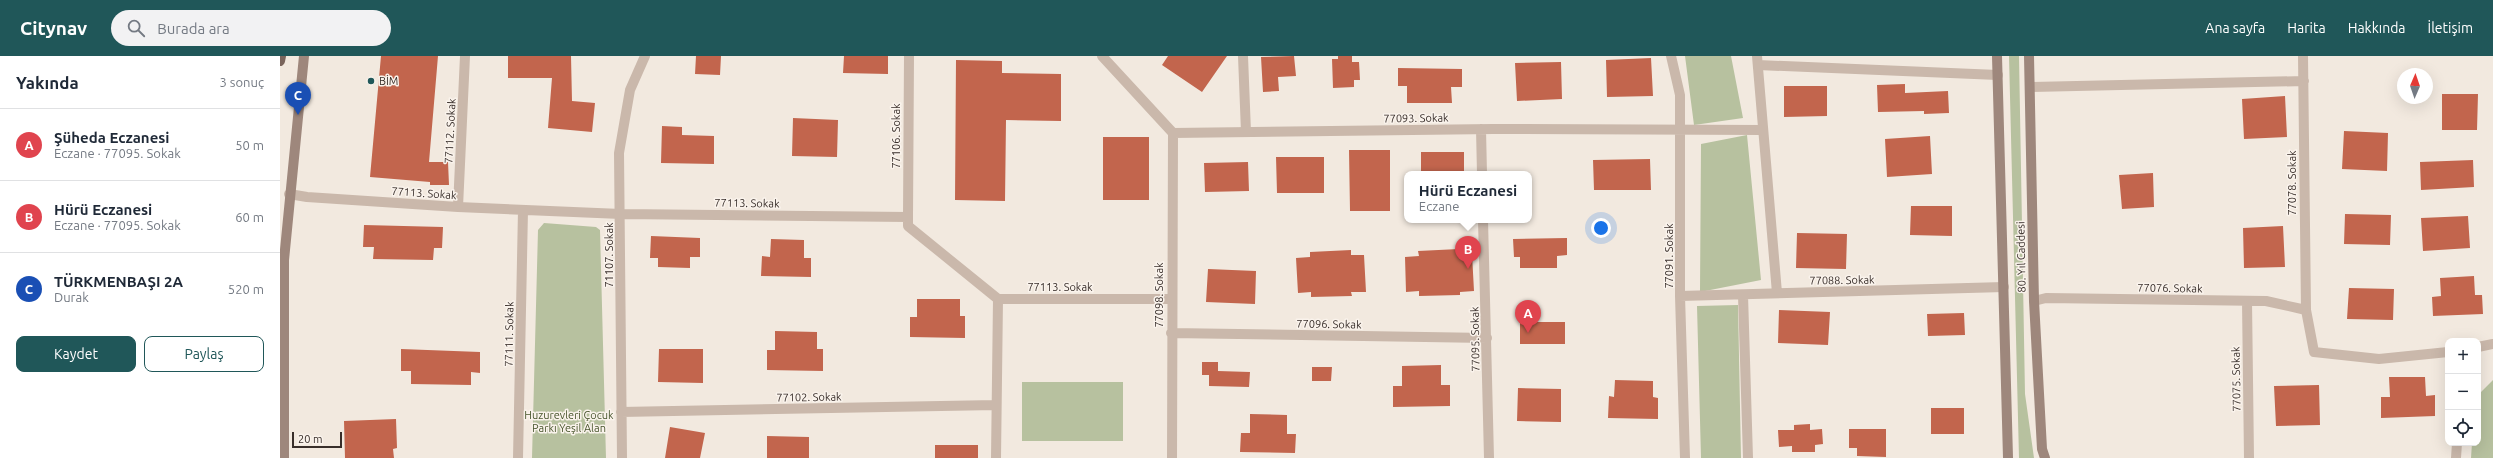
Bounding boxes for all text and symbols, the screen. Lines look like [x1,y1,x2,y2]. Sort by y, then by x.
search box [111,10,391,46]
text: Citynav [20,17,87,39]
icon: search [125,17,147,39]
text: Burada ara [157,20,230,37]
text: Ana sayfa [2205,20,2265,36]
text: Harita [2287,20,2326,36]
text: Hakkında [2348,20,2406,36]
text: İletişim [2428,20,2473,36]
north arrow [2397,68,2433,104]
text: Yakında [16,73,79,92]
text: 3 sonuç [220,75,264,89]
place label: BİM [379,75,398,87]
marker: BİM [366,76,376,86]
pin: C [285,82,311,115]
street label: 77112. Sokak [442,98,458,164]
street label: 77106. Sokak [890,103,902,169]
street label: 77093. Sokak [1383,111,1449,125]
text: Şüheda Eczanesi [54,129,170,146]
text: A [24,138,34,152]
text: 50 m [235,138,264,152]
text: Eczane · 77095. Sokak [54,146,181,160]
street label: 77078. Sokak [2286,150,2298,216]
popup [1404,171,1532,223]
text: Hürü Eczanesi [1419,182,1517,199]
street label: 77113. Sokak [391,185,457,201]
street label: 77113. Sokak [714,196,780,210]
text: Eczane [1419,199,1459,213]
text: Hürü Eczanesi [54,201,152,218]
text: B [25,210,33,224]
text: 60 m [235,210,264,224]
text: Eczane · 77095. Sokak [54,218,181,232]
your location [1591,218,1611,238]
street label: 80. Yıl Caddesi [2014,221,2028,293]
street label: 71107. Sokak [603,222,615,288]
street label: 77091. Sokak [1663,223,1675,289]
pin: B [1455,236,1481,269]
street label: 77098. Sokak [1153,262,1165,328]
text: TÜRKMENBAŞI 2A [54,273,183,290]
street label: 77088. Sokak [1809,273,1875,287]
street label: 77113. Sokak [1027,281,1093,293]
street label: 77076. Sokak [2137,281,2203,295]
text: C [25,282,33,296]
text: 520 m [228,282,264,296]
text: Durak [54,290,89,304]
pin: A [1515,300,1541,333]
street label: 77111. Sokak [502,301,516,367]
street label: 77095. Sokak [1468,306,1482,372]
street label: 77096. Sokak [1296,317,1362,331]
button: Kaydet [16,336,136,372]
button: Paylaş [144,336,264,372]
map controls [2445,338,2481,446]
button: + [2445,338,2481,374]
street label: 77075. Sokak [2229,346,2243,412]
button: − [2445,374,2481,410]
street label: 77102. Sokak [776,390,842,404]
park label: Huzurevleri Çocuk Parkı Yeşil Alan [524,409,614,434]
button: locate [2445,410,2481,446]
scale bar [292,430,342,449]
text: 20 m [298,433,322,445]

